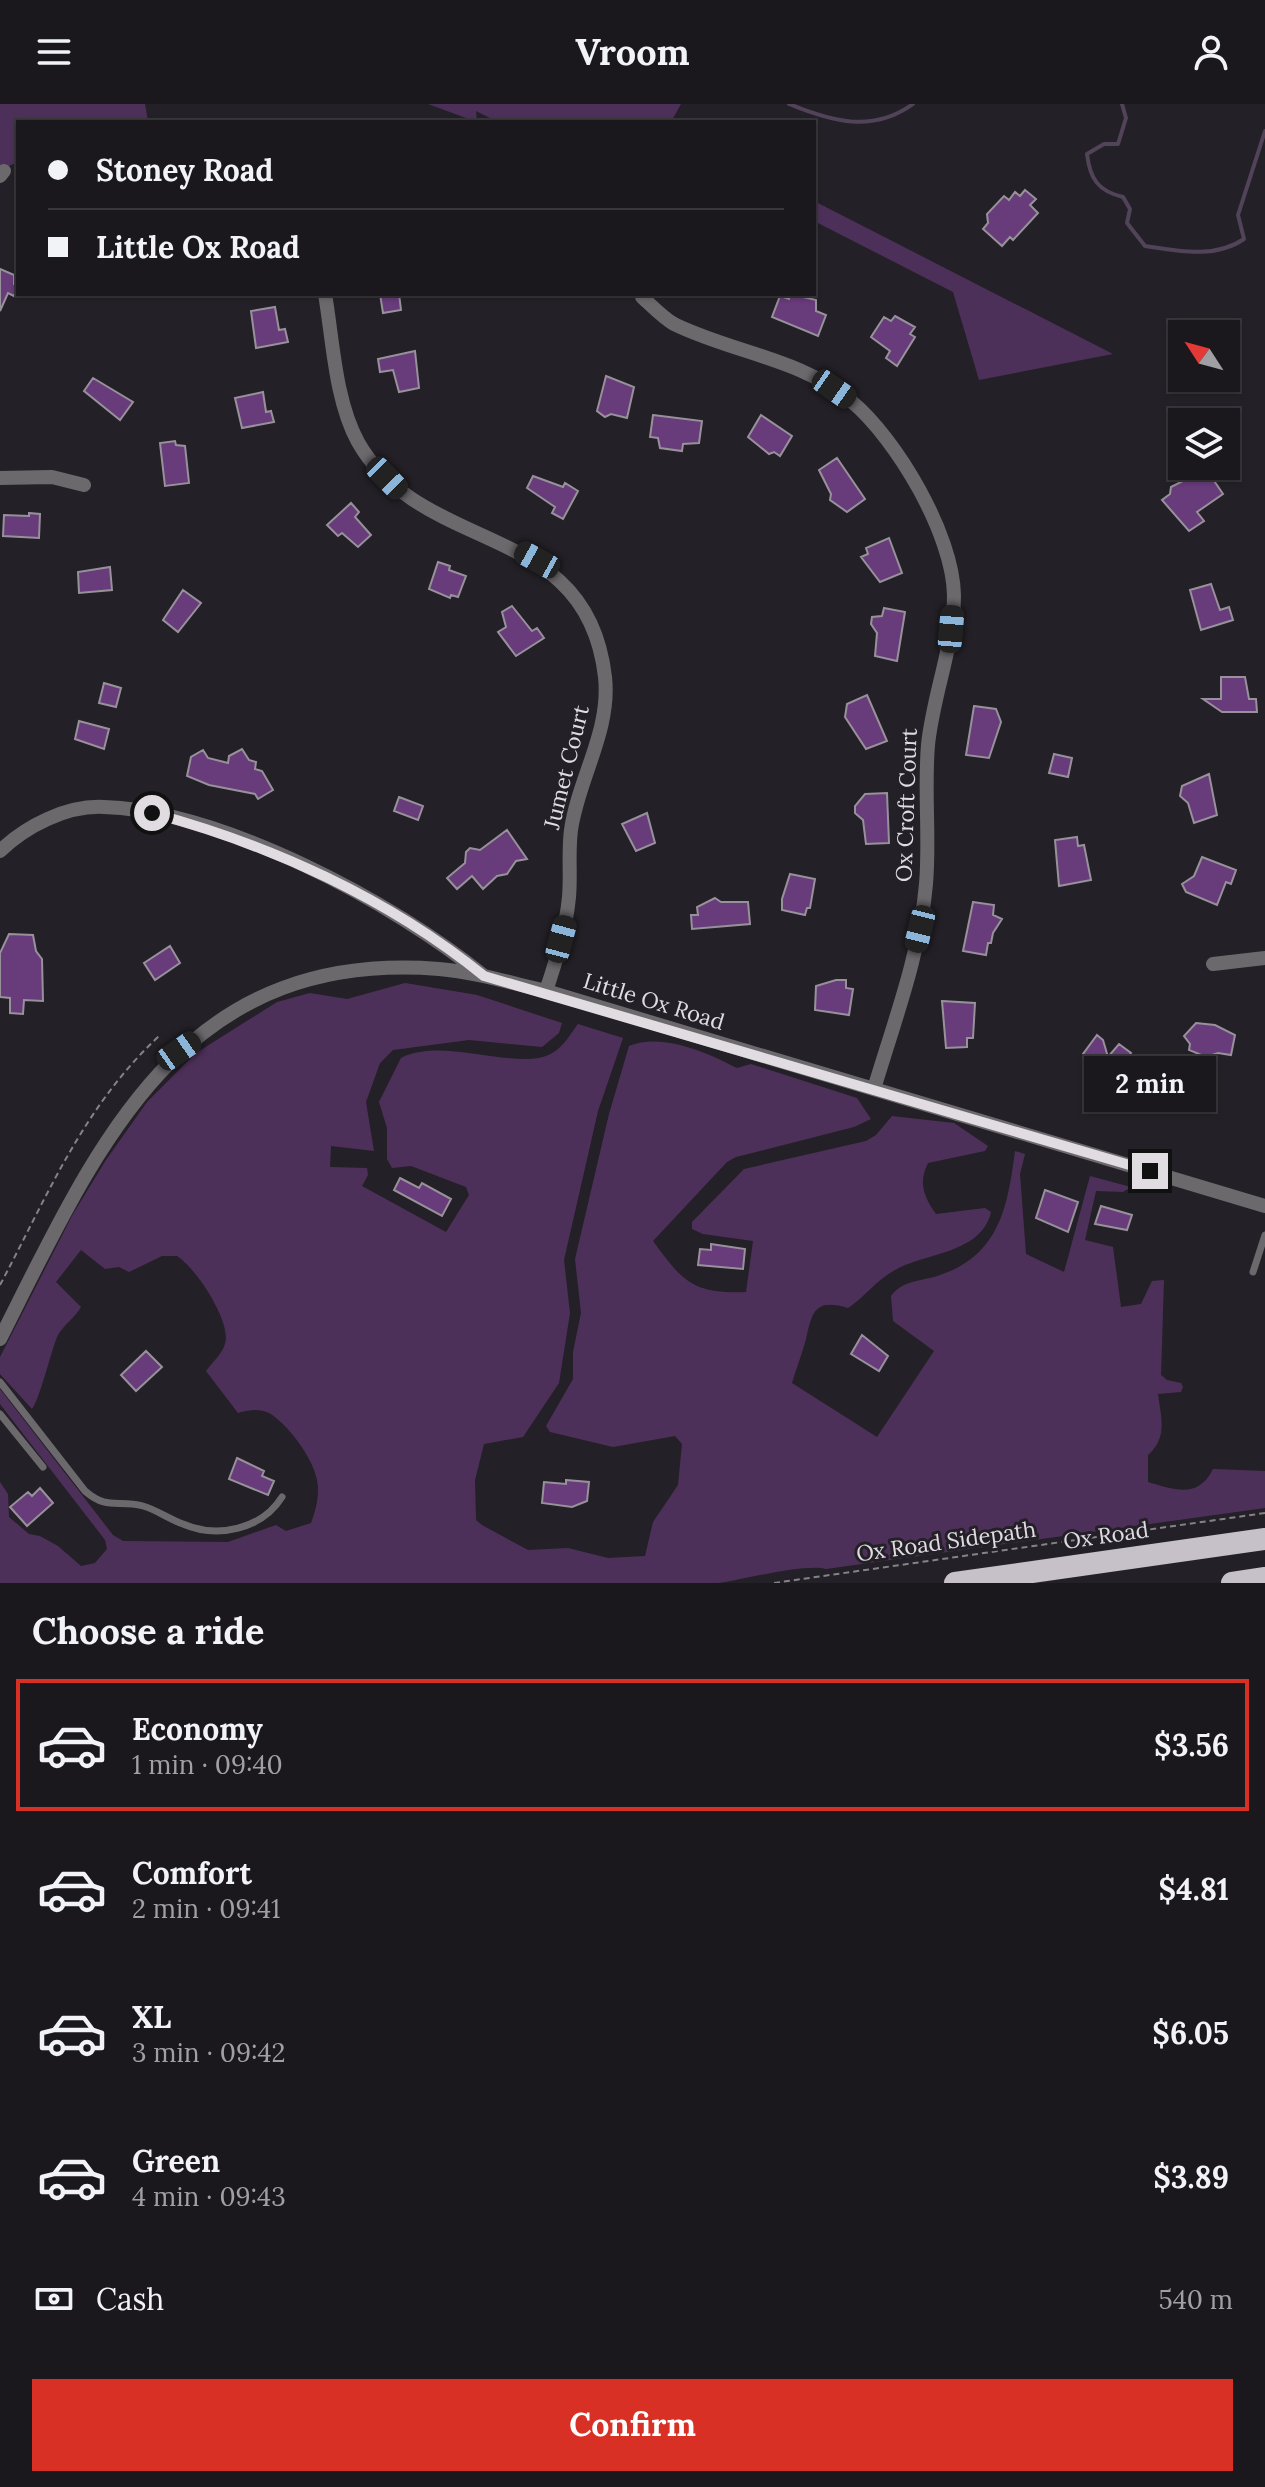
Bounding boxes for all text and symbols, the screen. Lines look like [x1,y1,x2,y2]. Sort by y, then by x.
text: Vroom [575,29,690,75]
icon: menu [32,30,76,74]
icon: person [1189,30,1233,74]
text: Stoney Road [96,151,273,189]
text: Little Ox Road [96,228,300,266]
north arrow [1168,320,1240,392]
map controls [1168,320,1240,480]
car [807,365,861,413]
button: layers [1168,408,1240,480]
car [362,452,412,504]
car [510,538,564,582]
car [937,604,965,654]
street label: Jumet Court [537,702,595,833]
street label: Ox Croft Court [889,727,923,882]
route start [134,795,170,831]
car [903,903,937,955]
car [543,913,579,965]
street label: Little Ox Road [580,966,728,1036]
car [152,1027,206,1075]
callout: 2 min [1084,1055,1216,1111]
text: 2 min [1115,1067,1185,1100]
route end [1132,1153,1168,1189]
street label: Ox Road Sidepath [854,1515,1038,1567]
street label: Ox Road [1062,1515,1150,1555]
text: Choose a ride [32,1608,264,1654]
icon: car [36,1709,108,1781]
text: Economy [132,1710,263,1748]
text: $3.56 [1154,1726,1229,1764]
text: 1 min · 09:40 [132,1748,283,1781]
icon: car [36,1853,108,1925]
text: Comfort [132,1854,252,1892]
text: $4.81 [1159,1870,1229,1908]
text: 2 min · 09:41 [132,1892,281,1925]
icon: car [36,1997,108,2069]
text: XL [132,1998,171,2036]
text: $6.05 [1152,2014,1229,2052]
text: 3 min · 09:42 [132,2036,286,2069]
icon: car [36,2141,108,2213]
text: Green [132,2142,220,2180]
text: $3.89 [1153,2158,1229,2196]
text: 4 min · 09:43 [132,2180,286,2213]
icon: cash [32,2277,76,2321]
text: Cash [96,2280,164,2318]
text: 540 m [1159,2283,1233,2316]
button: Confirm [32,2379,1233,2471]

